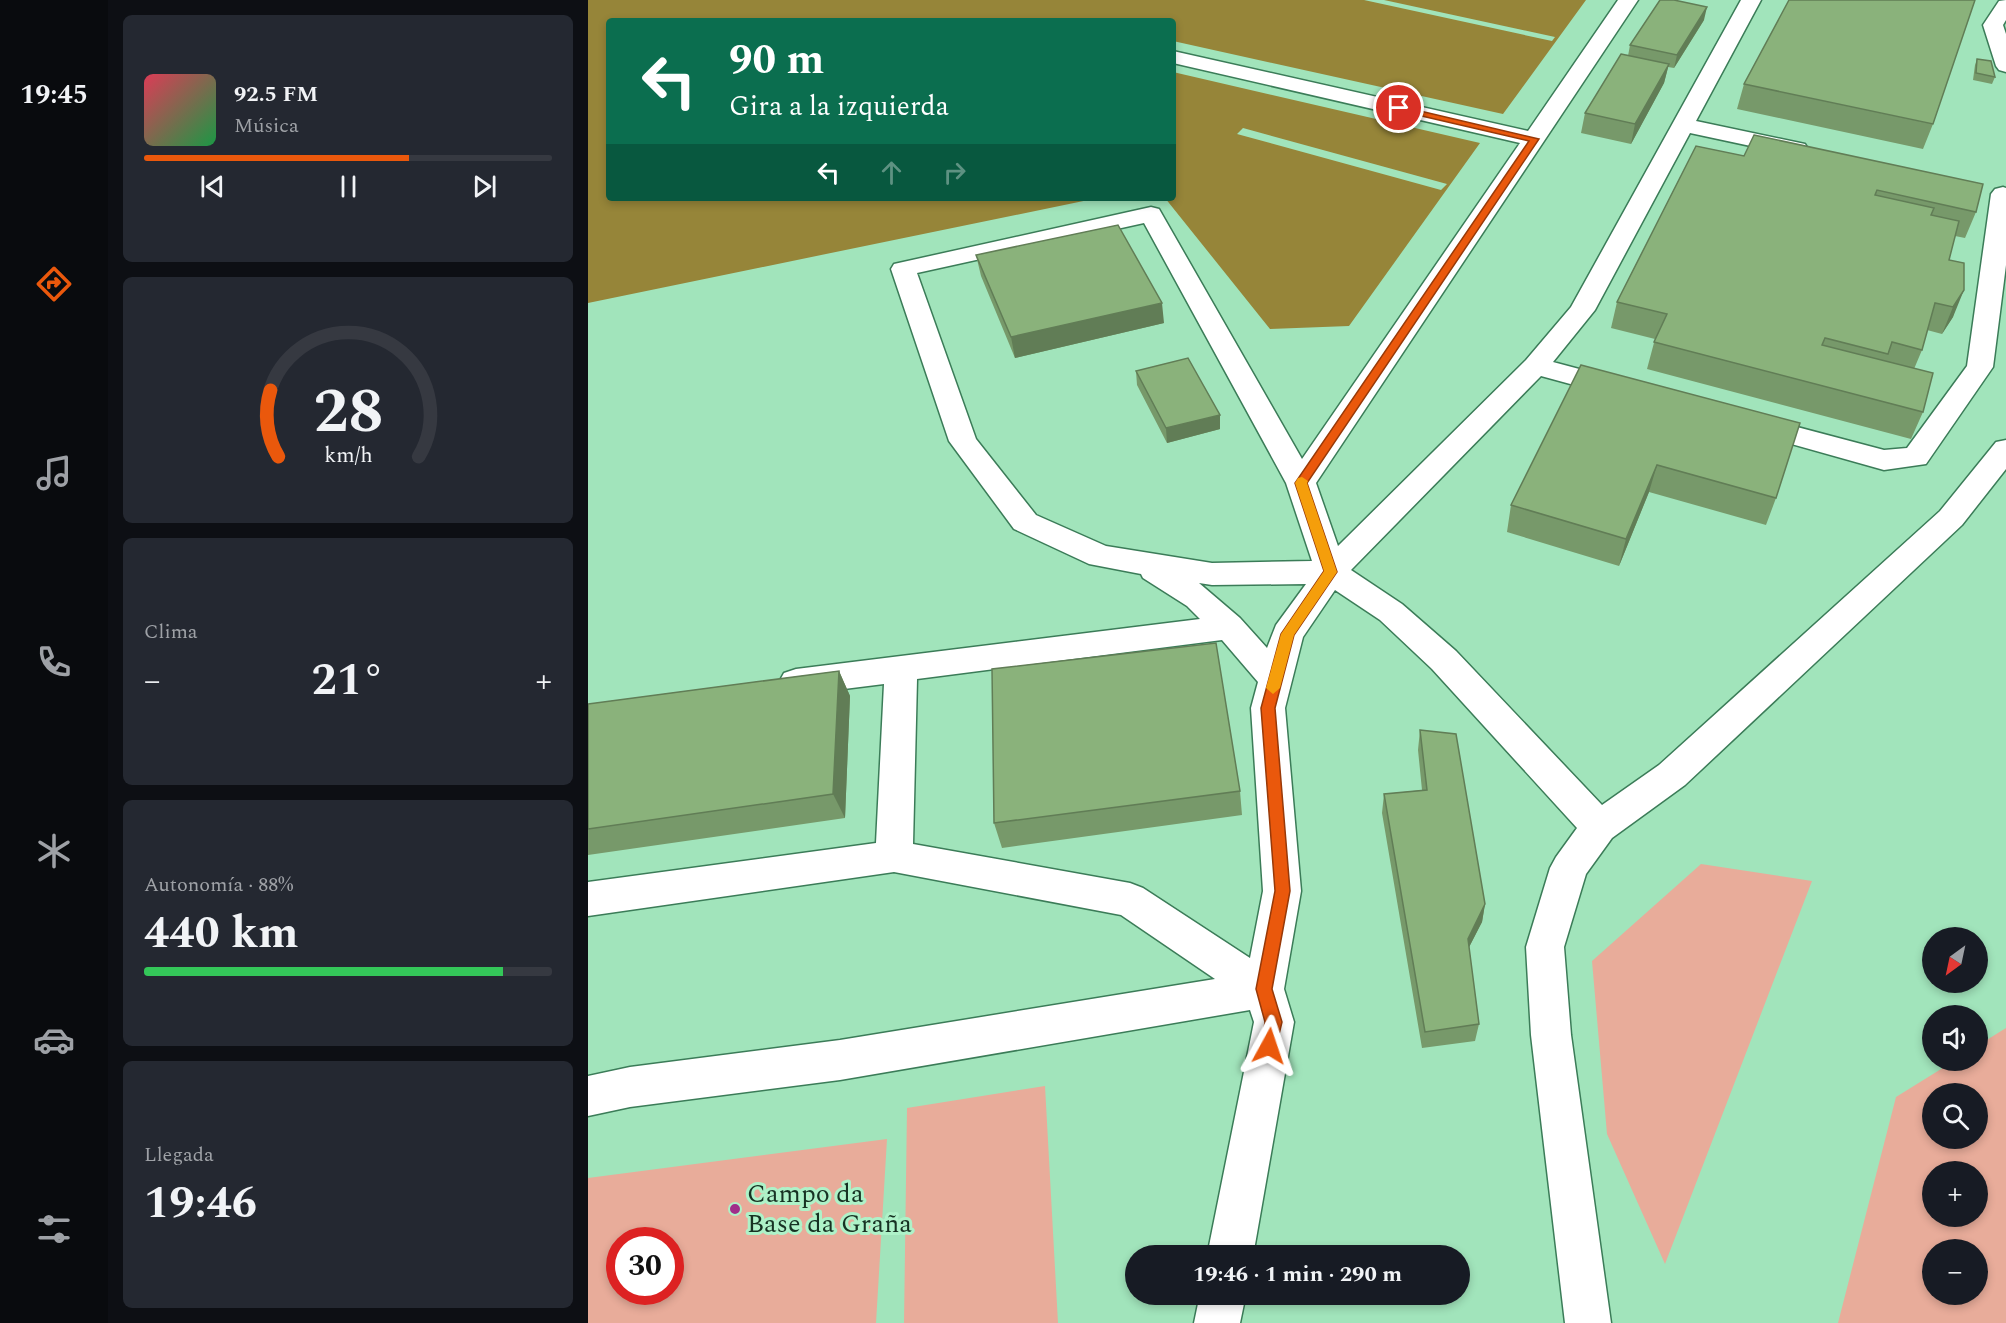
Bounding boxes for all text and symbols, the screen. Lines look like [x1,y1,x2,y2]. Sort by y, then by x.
text: 90 m [729,29,824,92]
icon: left [630,42,708,120]
text: 19:45 [20,74,88,116]
text: 92.5 FM [234,78,318,111]
pin [1373,82,1424,133]
text: Gira a la izquierda [729,86,949,128]
icon: arrive [1382,91,1415,124]
text: Música [234,111,299,141]
icon: left [812,156,845,189]
icon: ahead [875,156,908,189]
icon: right [938,156,971,189]
icon: previous [196,170,229,203]
icon: pause [332,170,365,203]
icon: next [468,170,501,203]
icon: directions [33,263,75,305]
text: 28 [313,365,383,460]
text: km/h [324,439,372,472]
icon: music [33,452,75,494]
text: Clima [144,617,198,647]
icon: phone [33,641,75,683]
text: 21° [312,646,385,715]
text: − [144,656,161,706]
text: + [536,656,552,706]
icon: climate [33,830,75,872]
text: Autonomía · 88% [144,870,293,900]
text: 440 km [144,899,299,968]
north arrow [1922,927,1988,993]
map controls [1922,927,1988,1305]
button: sound [1922,1005,1988,1071]
position arrow [1237,1014,1301,1078]
icon: car [33,1019,75,1061]
button: search [1922,1083,1988,1149]
text: Llegada [144,1140,214,1170]
button: + [1922,1161,1988,1227]
text: 19:46 [144,1169,257,1238]
place label: Campo da Base da Graña [747,1174,912,1244]
marker: Campo da Base da Graña [728,1202,742,1216]
icon: filters [33,1208,75,1250]
speed limit sign: 30 [606,1227,684,1305]
button: − [1922,1239,1988,1305]
text: 19:46 · 1 min · 290 m [1193,1258,1402,1291]

